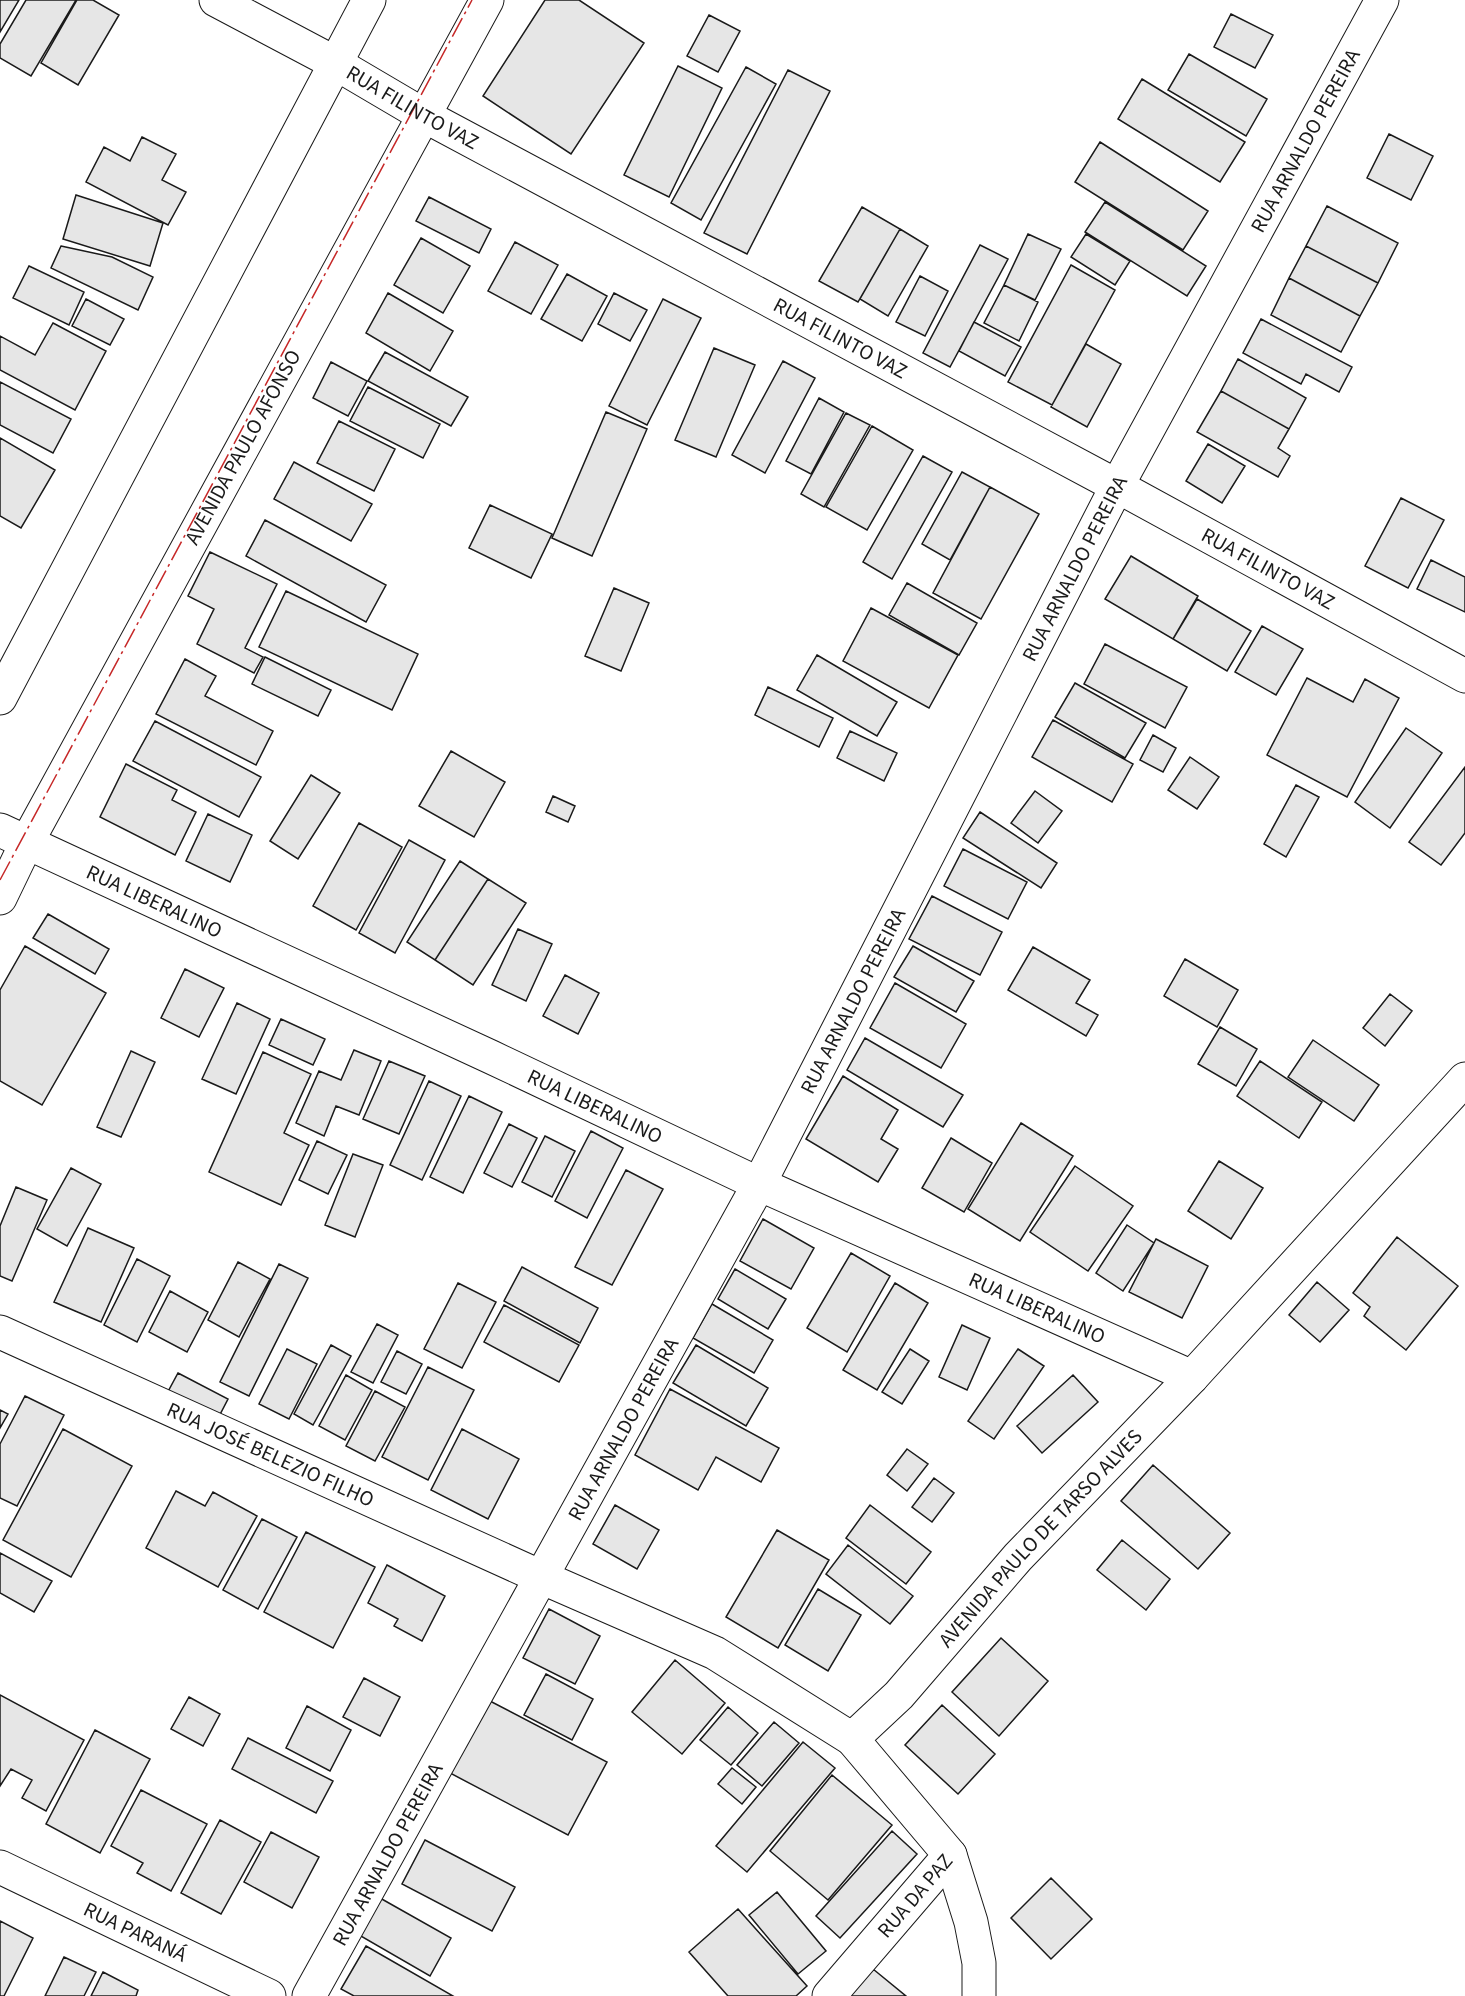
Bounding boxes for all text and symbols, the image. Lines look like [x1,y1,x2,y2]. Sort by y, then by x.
street label: RUA ARNALDO PEREIRA [1243,43,1368,238]
street label: RUA FILINTO VAZ [341,58,484,157]
street label: RUA FILINTO VAZ [768,290,913,386]
street label: AVENIDA PAULO AFONSO [177,344,308,550]
street label: RUA ARNALDO PEREIRA [1014,470,1135,667]
street label: RUA FILINTO VAZ [1196,520,1340,617]
street label: RUA LIBERALINO [82,857,227,946]
street label: RUA ARNALDO PEREIRA [793,902,913,1099]
street label: RUA LIBERALINO [522,1061,668,1151]
street label: RUA LIBERALINO [964,1264,1110,1351]
street label: RUA ARNALDO PEREIRA [560,1332,686,1526]
street label: RUA JOSÉ BELEZIO FILHO [162,1394,379,1515]
street label: AVENIDA PAULO DE TARSO ALVES [931,1422,1149,1654]
street label: RUA ARNALDO PEREIRA [325,1757,451,1951]
street label: RUA DA PAZ [870,1847,960,1945]
street label: RUA PARANÁ [79,1894,192,1970]

